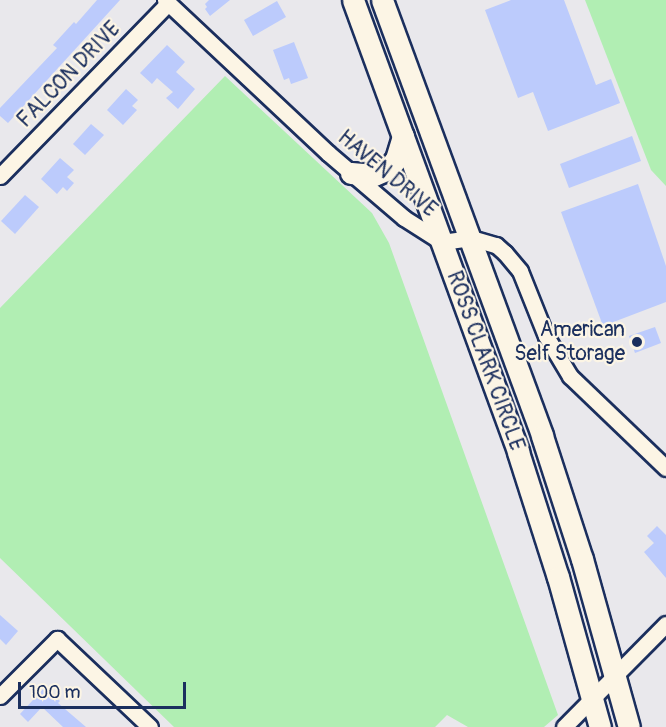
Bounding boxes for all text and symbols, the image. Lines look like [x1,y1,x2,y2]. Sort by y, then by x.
street label: FALCON DRIVE [12,17,126,133]
street label: HAVEN DRIVE [332,125,442,223]
street label: ROSS CLARK CIRCLE [441,268,529,454]
place label: American Self Storage [514,317,625,367]
marker: American Self Storage [630,335,644,349]
scale bar [21,670,189,708]
text: 100 m [29,681,81,704]

